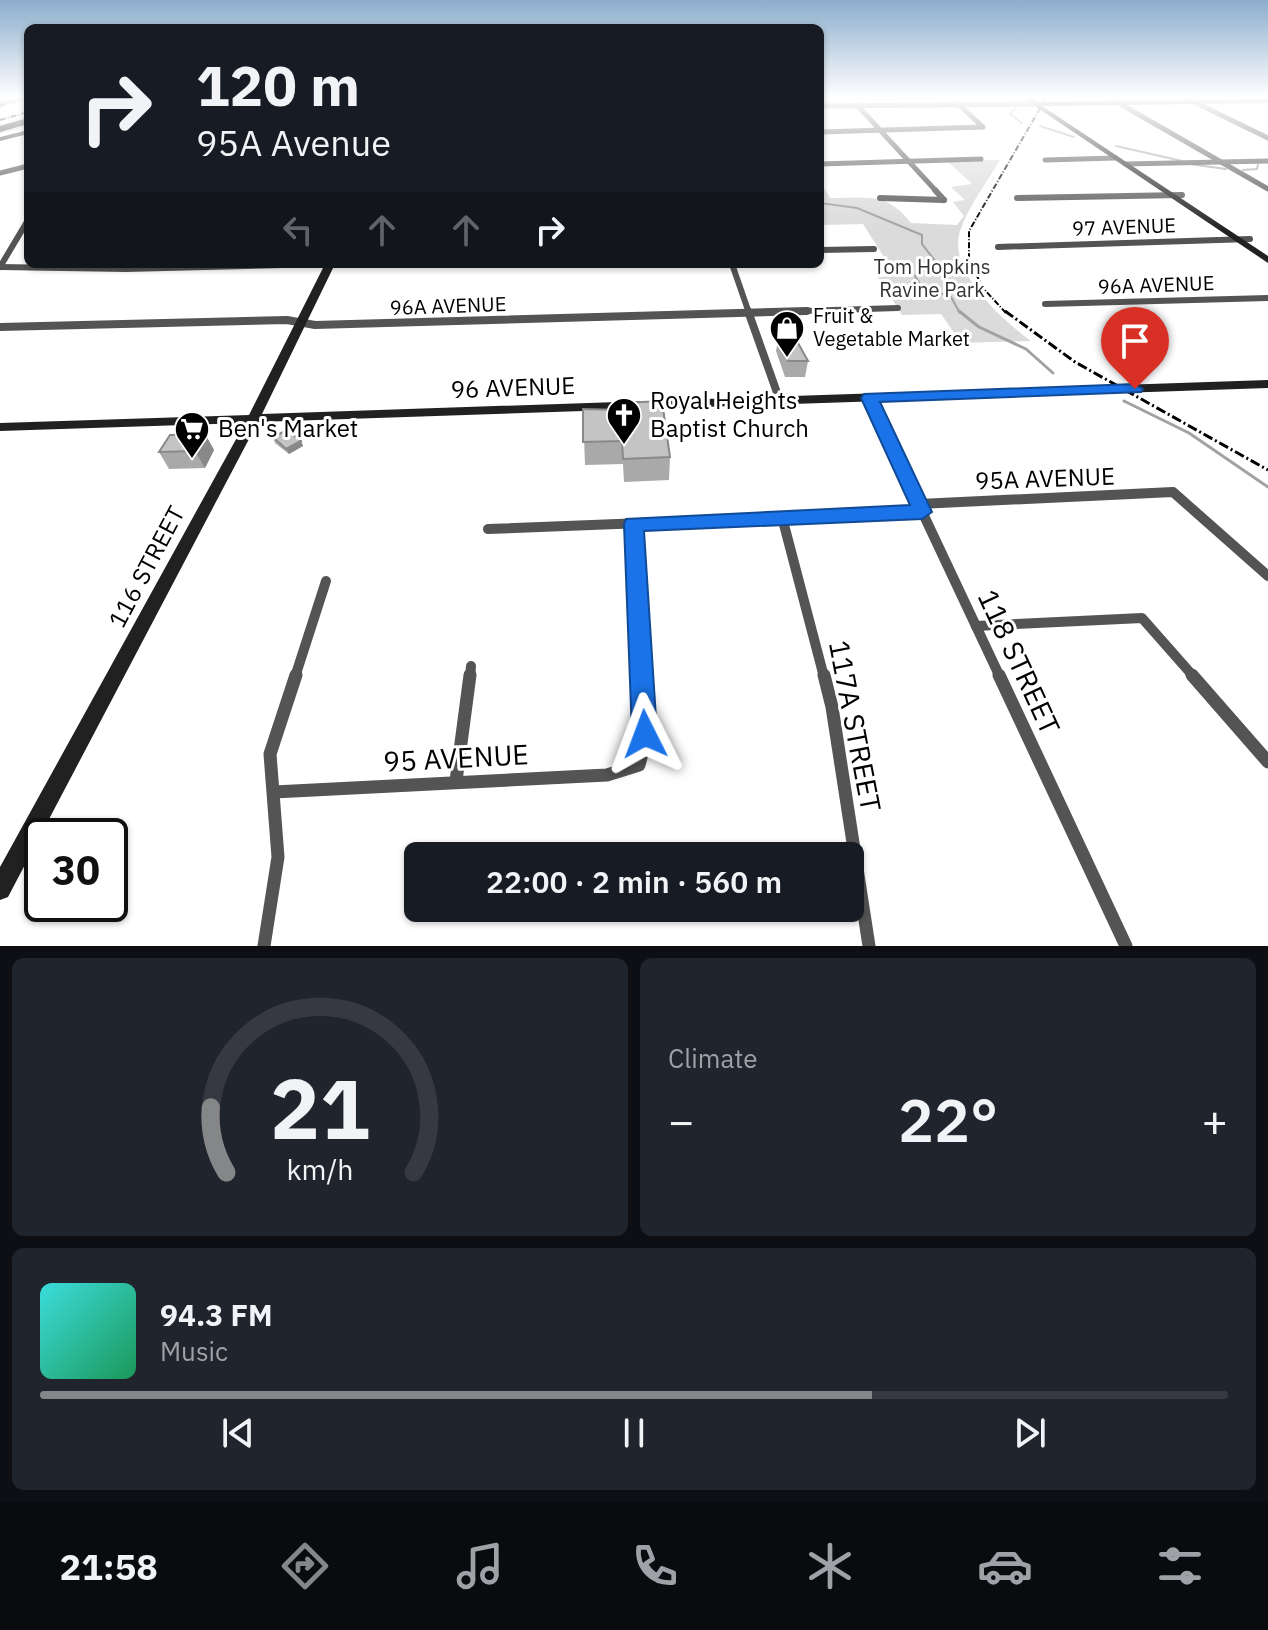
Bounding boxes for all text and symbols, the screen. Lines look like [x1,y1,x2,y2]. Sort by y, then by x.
text: 120 m [196,49,360,121]
icon: right [64,56,168,160]
text: 95A Avenue [196,119,391,166]
icon: left [276,208,320,252]
icon: ahead [360,208,404,252]
icon: ahead [444,208,488,252]
icon: right [528,208,572,252]
street label: 97 AVENUE [1072,211,1176,242]
park label: Tom Hopkins Ravine Park [873,253,991,303]
street label: 96A AVENUE [1097,269,1215,300]
street label: 96A AVENUE [389,290,507,321]
place label: Fruit & Vegetable Market [813,302,970,352]
pin [1101,307,1169,389]
shop icon: Fruit & Vegetable Market [768,309,806,359]
icon: arrive [1113,319,1157,363]
street label: 96 AVENUE [450,369,576,405]
place label: Royal Heights Baptist Church [650,384,809,444]
church icon: Royal Heights Baptist Church [605,396,643,446]
supermarket icon: Ben's Market [173,410,211,460]
place label: Ben's Market [218,412,358,444]
street label: 95A AVENUE [974,460,1116,496]
street label: 116 STREET [101,500,192,633]
street label: 118 STREET [970,583,1069,740]
street label: 117A STREET [821,637,890,815]
position arrow [603,692,687,776]
street label: 95 AVENUE [382,735,530,780]
speed limit sign: 30 [24,818,128,922]
text: 22:00 · 2 min · 560 m [486,862,782,901]
text: Climate [668,1041,758,1075]
text: 21 [270,1054,370,1162]
text: 22° [898,1080,998,1159]
text: − [668,1092,694,1149]
text: + [1202,1092,1228,1149]
text: km/h [286,1151,354,1188]
text: 94.3 FM [160,1295,273,1334]
text: Music [160,1334,228,1368]
icon: previous [216,1411,260,1455]
icon: pause [612,1411,656,1455]
icon: next [1008,1411,1052,1455]
icon: directions [277,1538,333,1594]
icon: music [452,1538,508,1594]
icon: phone [627,1538,683,1594]
icon: climate [802,1538,858,1594]
icon: car [977,1538,1033,1594]
icon: filters [1152,1538,1208,1594]
text: 21:58 [60,1543,158,1590]

